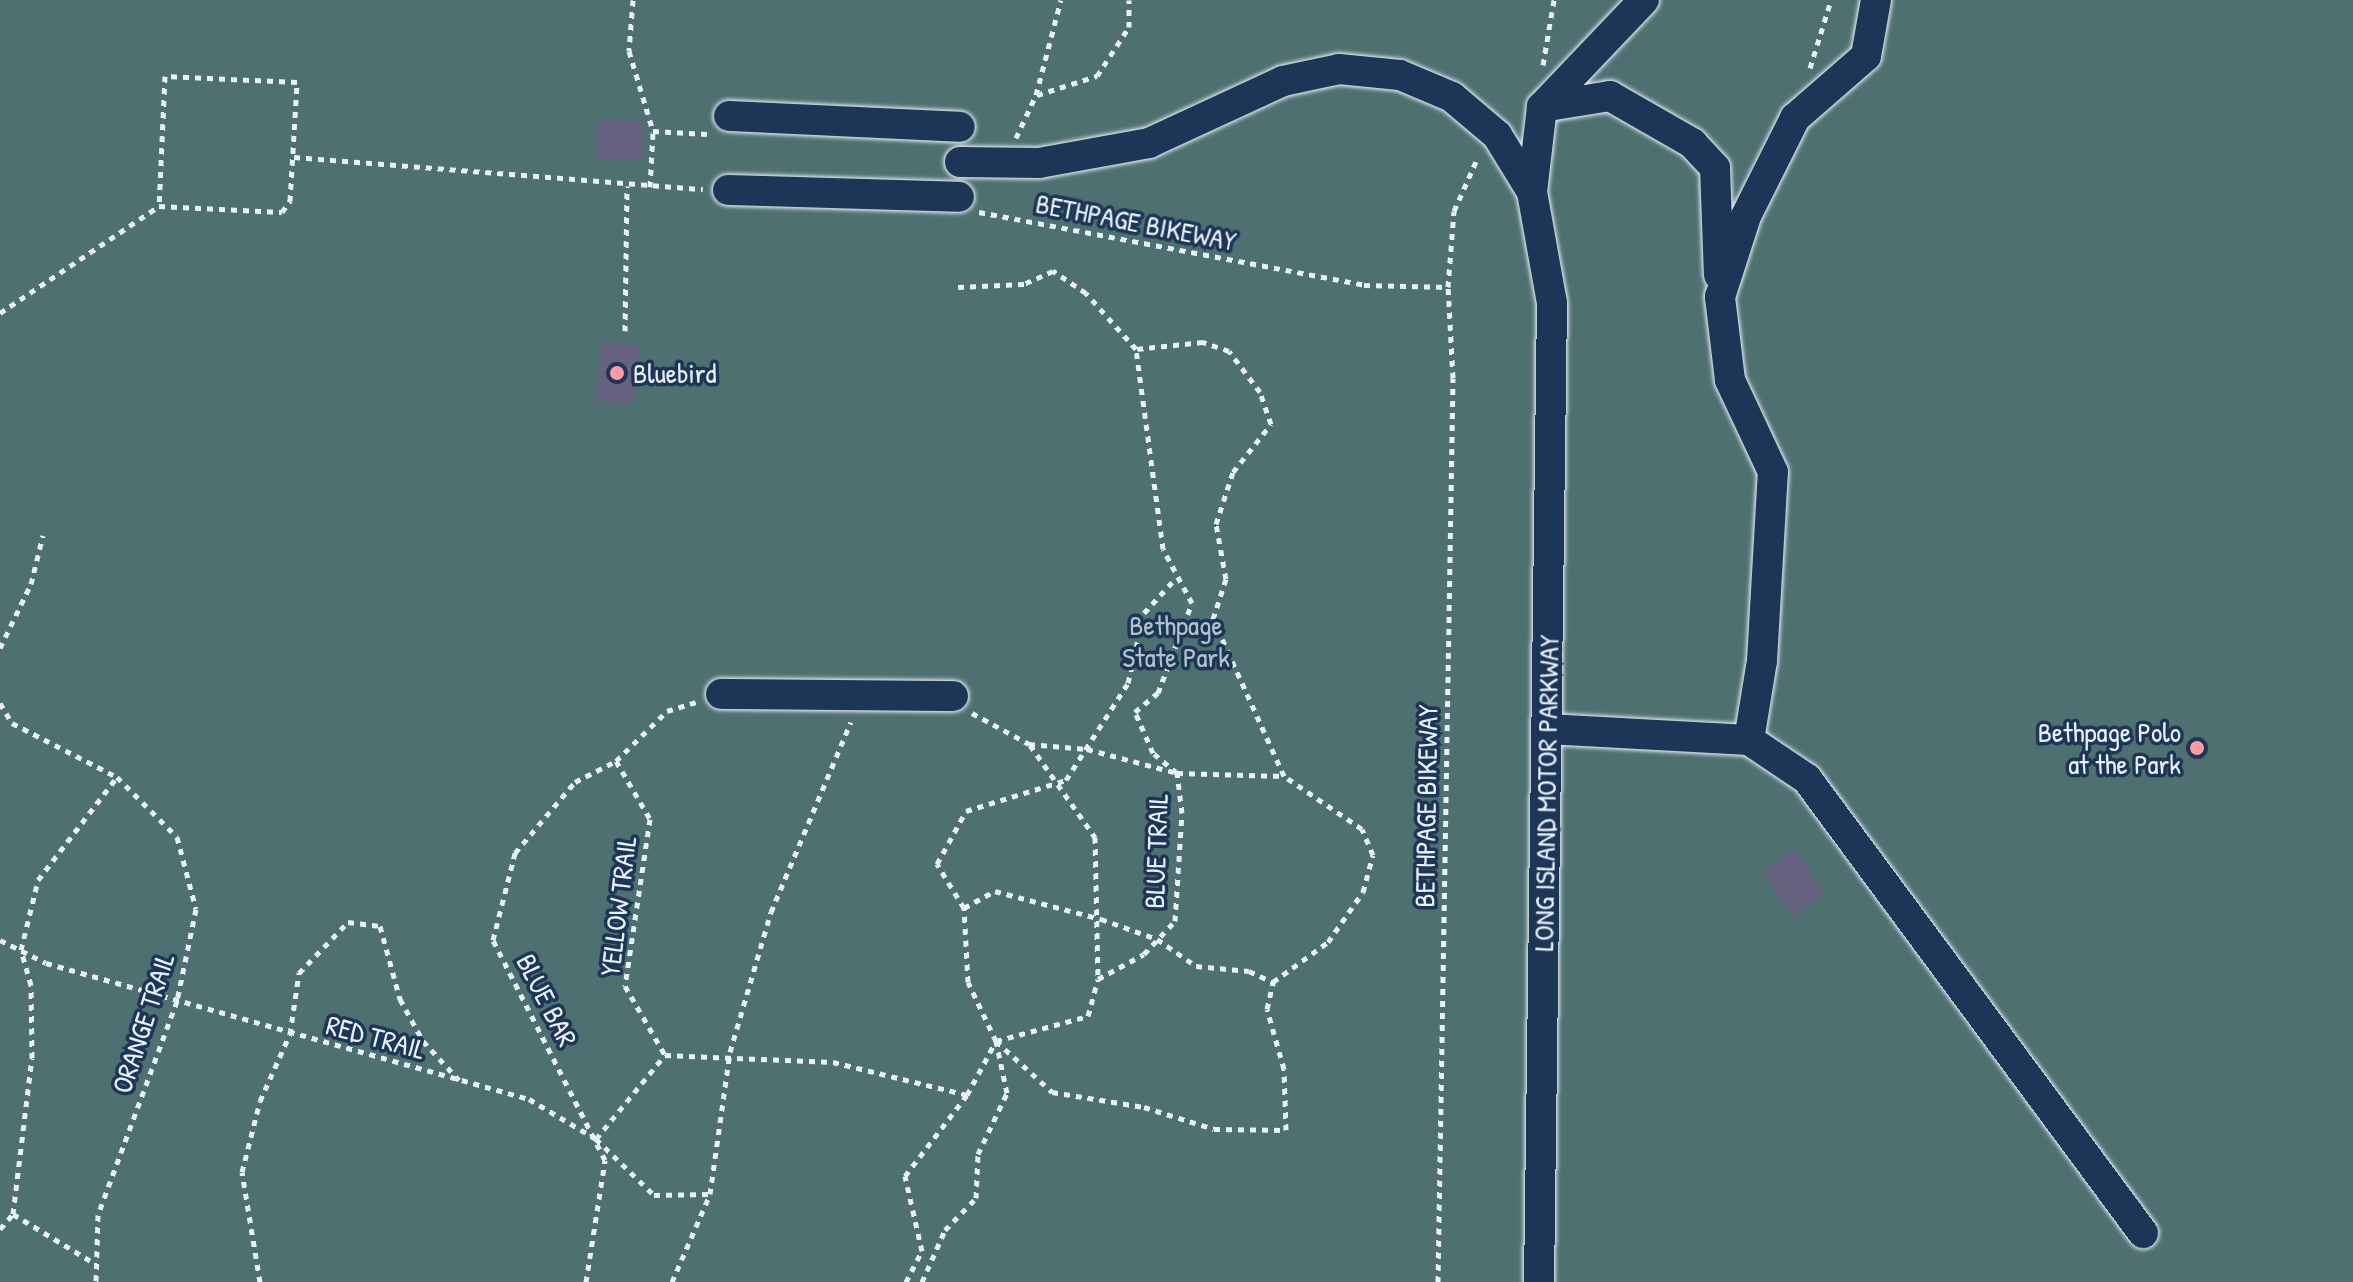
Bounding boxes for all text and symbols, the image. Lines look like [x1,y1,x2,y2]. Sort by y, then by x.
street label: BETHPAGE BIKEWAY [1033,186,1239,258]
place label: Bluebird [633,356,716,390]
marker: Bluebird [608,364,626,382]
park label: Bethpage State Park [1122,608,1230,674]
street label: LONG ISLAND MOTOR PARKWAY [1526,634,1566,952]
street label: BETHPAGE BIKEWAY [1407,704,1445,908]
place label: Bethpage Polo at the Park [2038,715,2181,781]
marker: Bethpage Polo at the Park [2188,739,2206,757]
street label: BLUE TRAIL [1137,793,1175,909]
street label: YELLOW TRAIL [593,834,643,978]
street label: BLUE BAR [509,948,585,1052]
street label: ORANGE TRAIL [105,949,181,1097]
street label: RED TRAIL [323,1008,429,1066]

